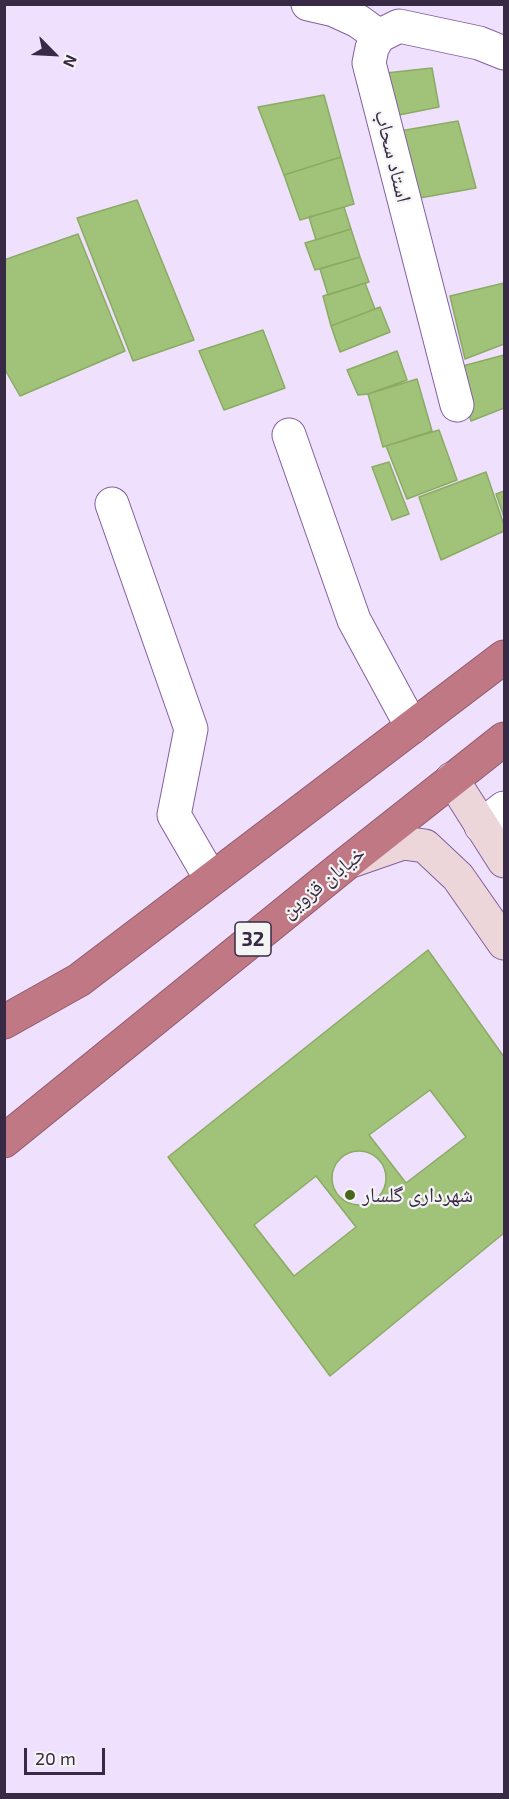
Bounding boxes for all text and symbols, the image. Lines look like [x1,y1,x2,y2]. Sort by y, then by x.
north arrow [24,24,84,84]
text: N [60,52,82,71]
street label: استاد سحاب [369,107,417,205]
street label: خیابان قزوین [276,840,370,924]
road number: 32 [235,922,271,956]
place label: شهرداری گلسار [362,1182,473,1208]
marker: شهرداری گلسار [343,1188,357,1202]
scale bar [27,1736,108,1774]
text: 20 m [35,1747,76,1769]

